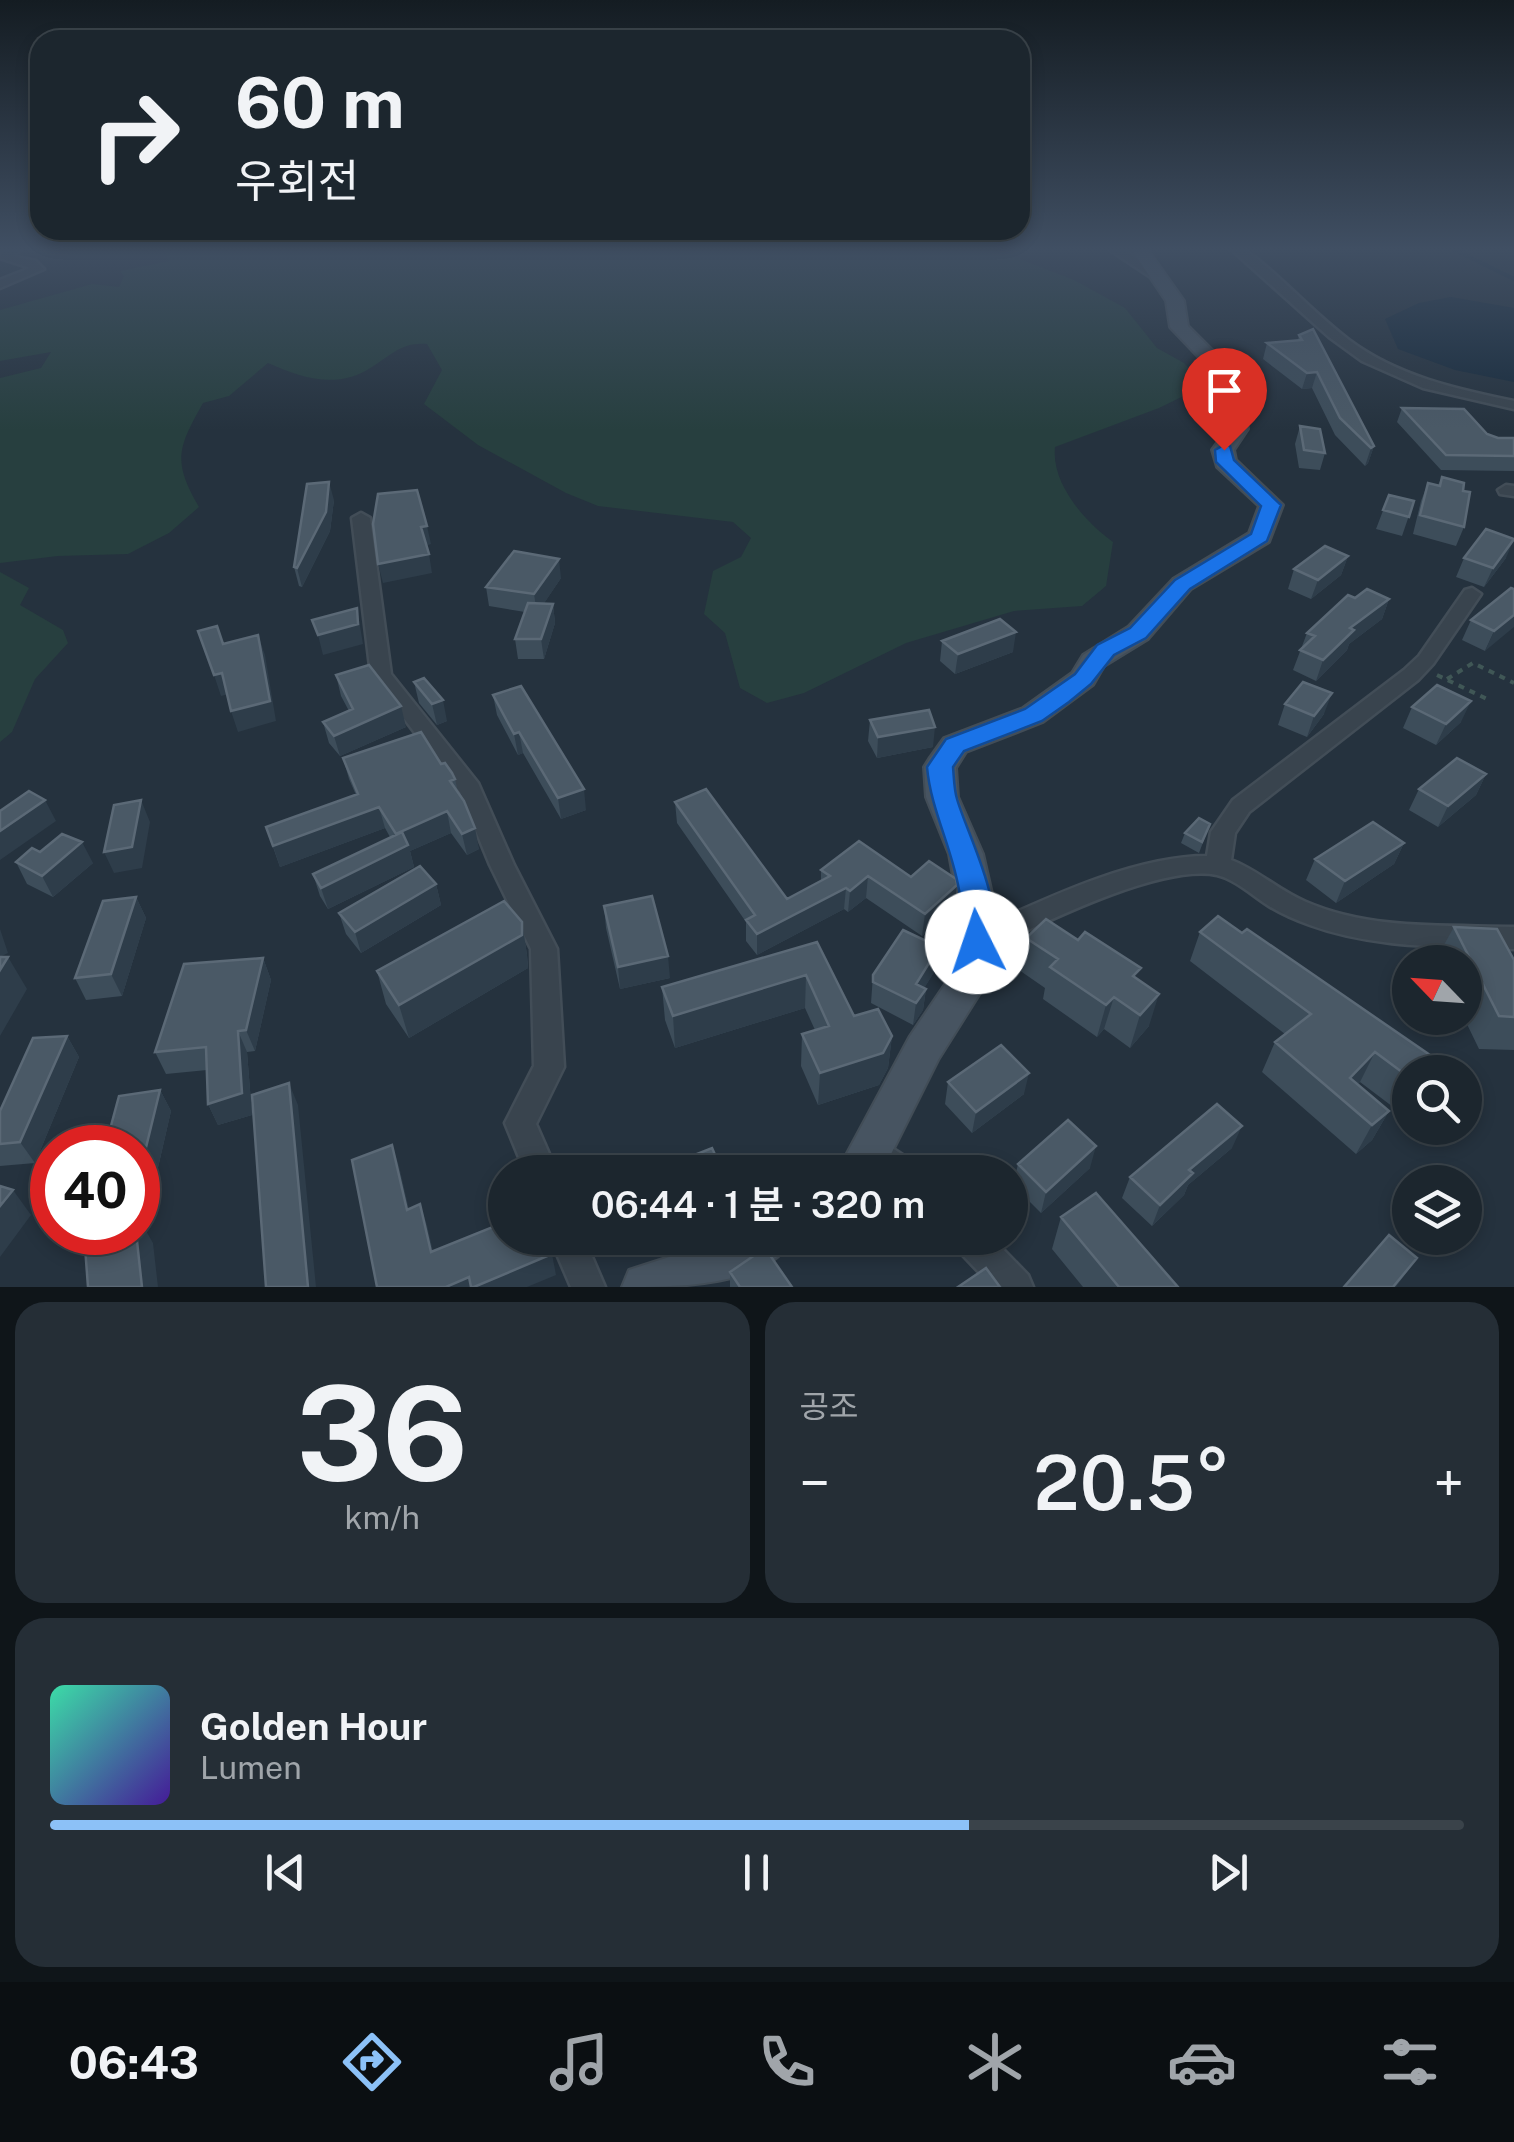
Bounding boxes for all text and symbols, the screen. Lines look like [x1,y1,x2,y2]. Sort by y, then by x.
text: 60 m [235,61,405,144]
icon: right [70,70,200,200]
text: 우회전 [235,154,359,207]
pin [1182,348,1267,451]
icon: arrive [1197,363,1252,418]
position arrow [925,890,1029,994]
north arrow [1392,945,1482,1035]
map controls [1392,945,1482,1255]
button: search [1392,1055,1482,1145]
speed limit sign: 40 [30,1125,160,1255]
button: layers [1392,1165,1482,1255]
text: 06:44 · 1 분 · 320 m [591,1182,925,1227]
text: 36 [296,1358,468,1510]
text: 공조 [800,1388,858,1425]
text: 20.5° [1033,1439,1230,1527]
text: − [800,1451,830,1515]
text: + [1434,1451,1464,1515]
text: km/h [345,1499,420,1536]
text: Golden Hour [200,1704,427,1749]
text: Lumen [200,1749,302,1786]
icon: previous [258,1845,313,1900]
icon: pause [729,1845,784,1900]
icon: next [1201,1845,1256,1900]
icon: directions [337,2027,407,2097]
icon: music [544,2027,614,2097]
icon: phone [752,2027,822,2097]
icon: climate [960,2027,1030,2097]
icon: car [1167,2027,1237,2097]
icon: filters [1375,2027,1445,2097]
text: 06:43 [69,2036,199,2089]

